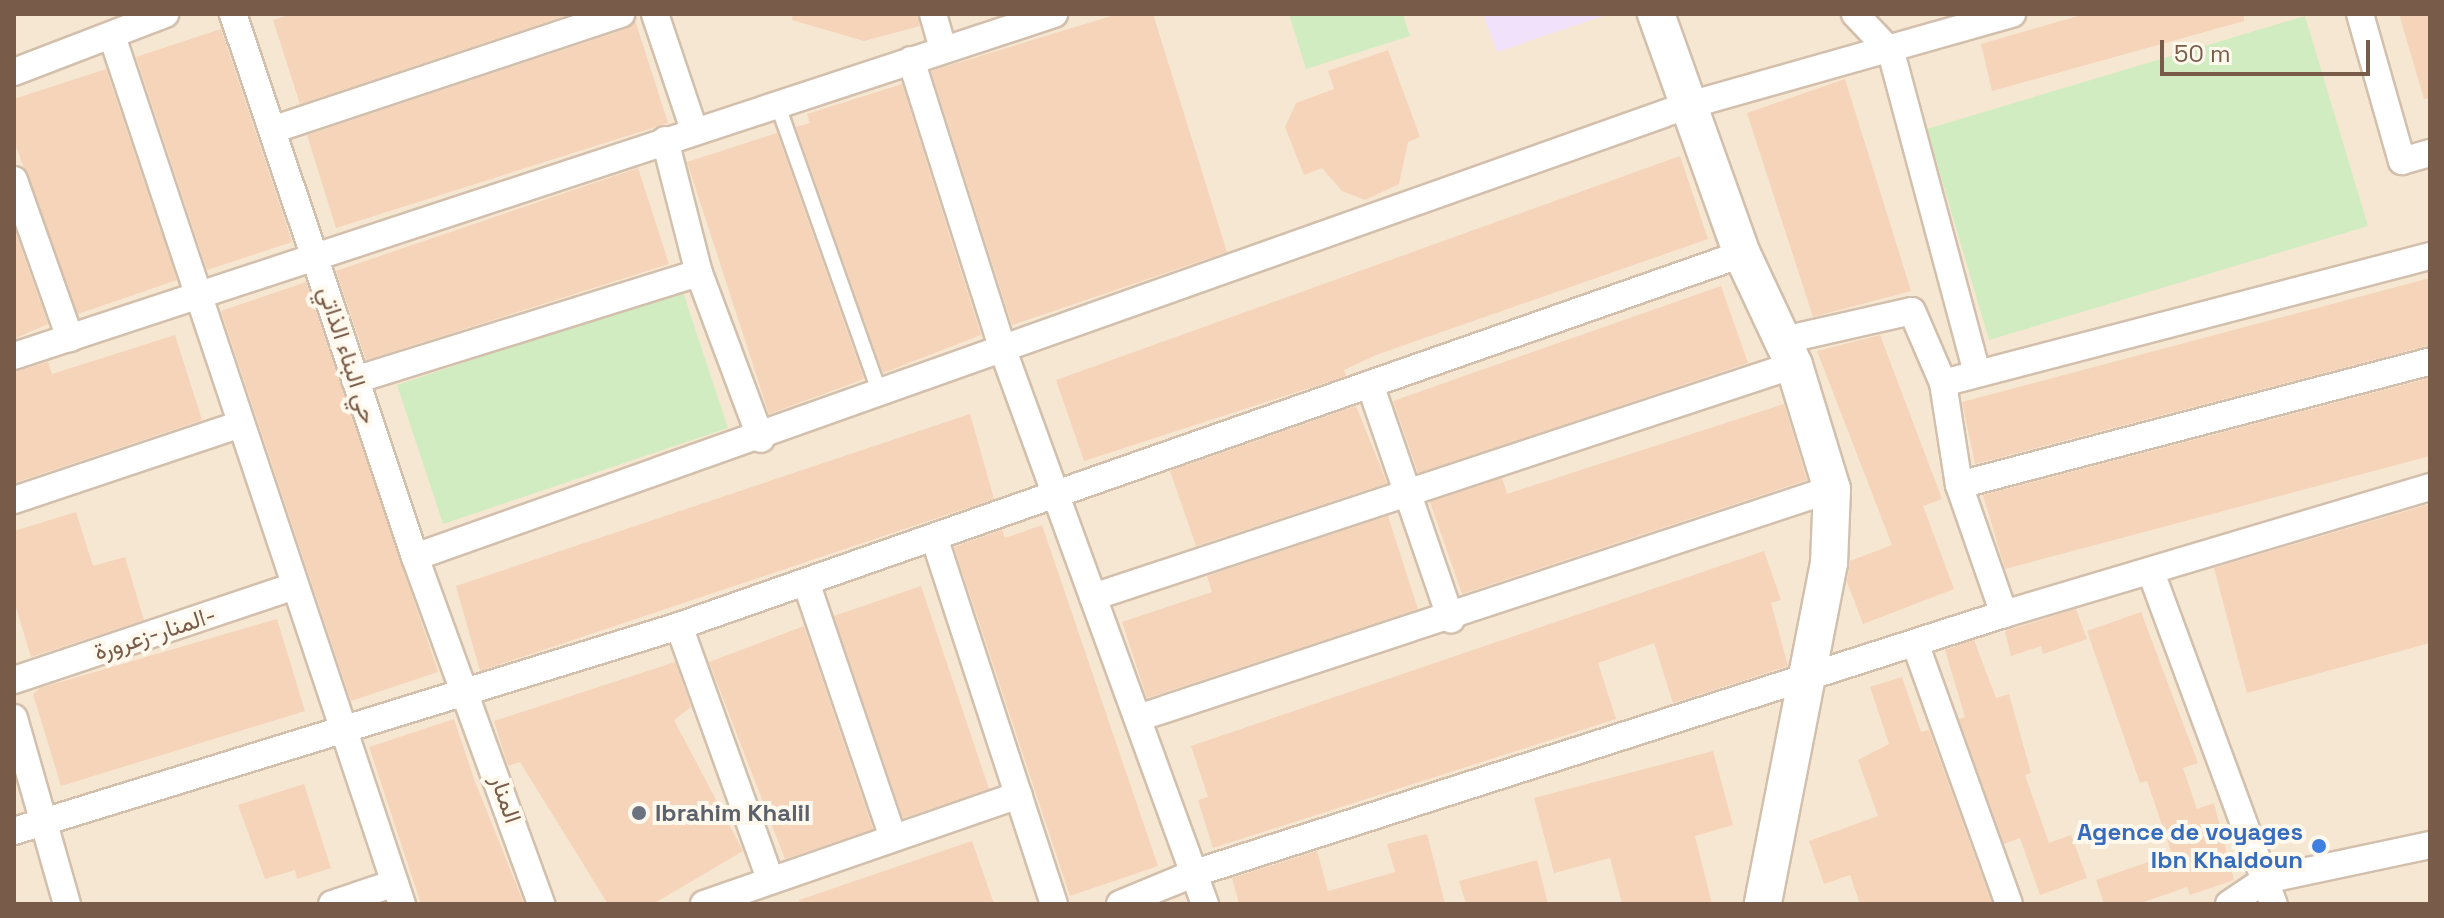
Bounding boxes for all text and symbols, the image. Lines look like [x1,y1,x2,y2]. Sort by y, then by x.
scale bar [2164,24,2374,74]
text: 50 m [2174,38,2231,69]
street label: حي البناء الذاتي [312,283,384,427]
street label: المنار-زعرورة- [90,600,220,666]
street label: المنار [484,771,528,827]
place label: Ibrahim Khalil [655,799,810,827]
marker: Ibrahim Khalil [630,804,648,822]
place label: Agence de voyages Ibn Khaldoun [2077,818,2303,874]
marker: Agence de voyages Ibn Khaldoun [2310,837,2328,855]

